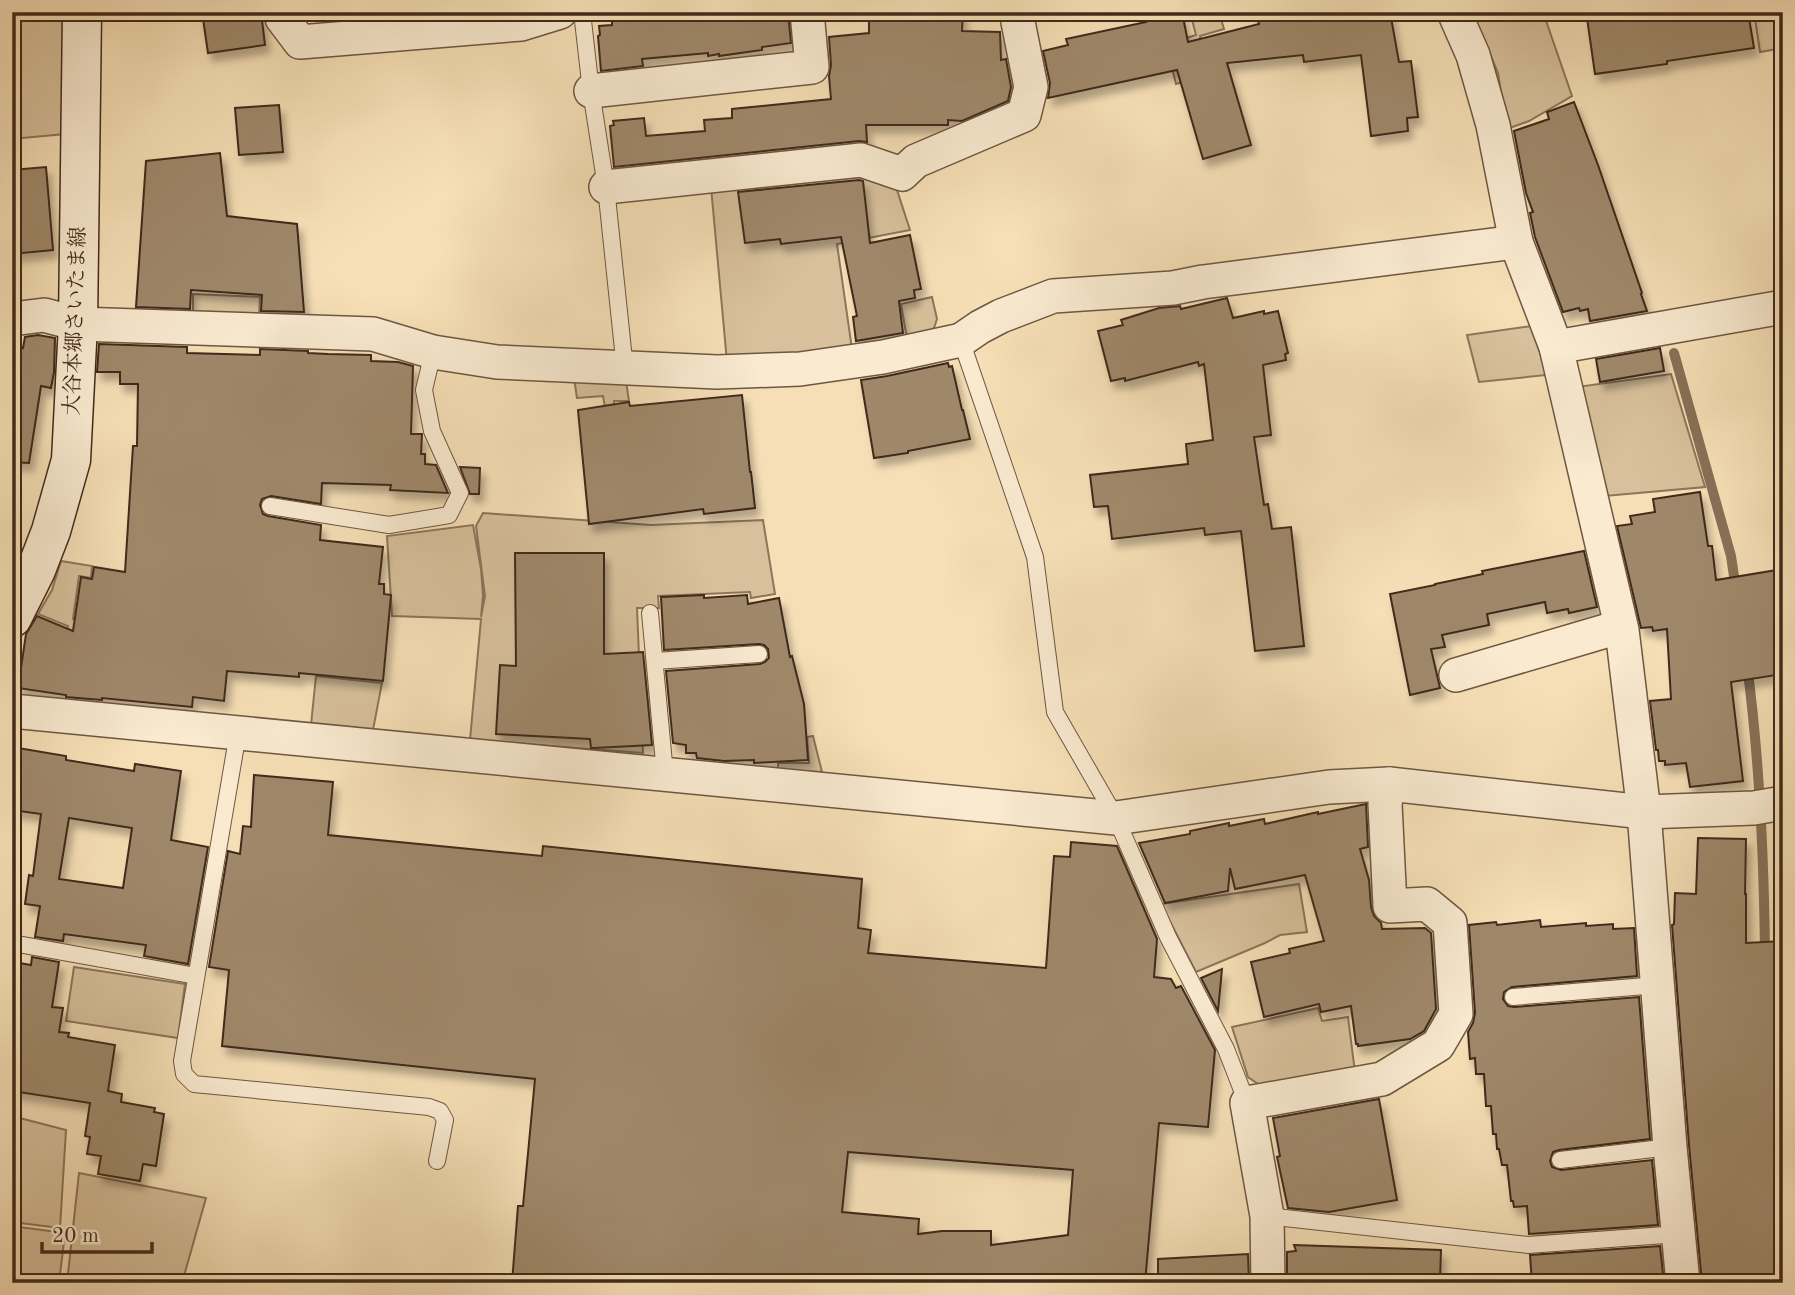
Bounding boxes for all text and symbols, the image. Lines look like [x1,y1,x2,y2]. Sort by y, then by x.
street label: 大谷本郷さいたま線 [60,226,90,416]
scale bar [42,1211,152,1255]
text: 20 m [52,1226,99,1247]

